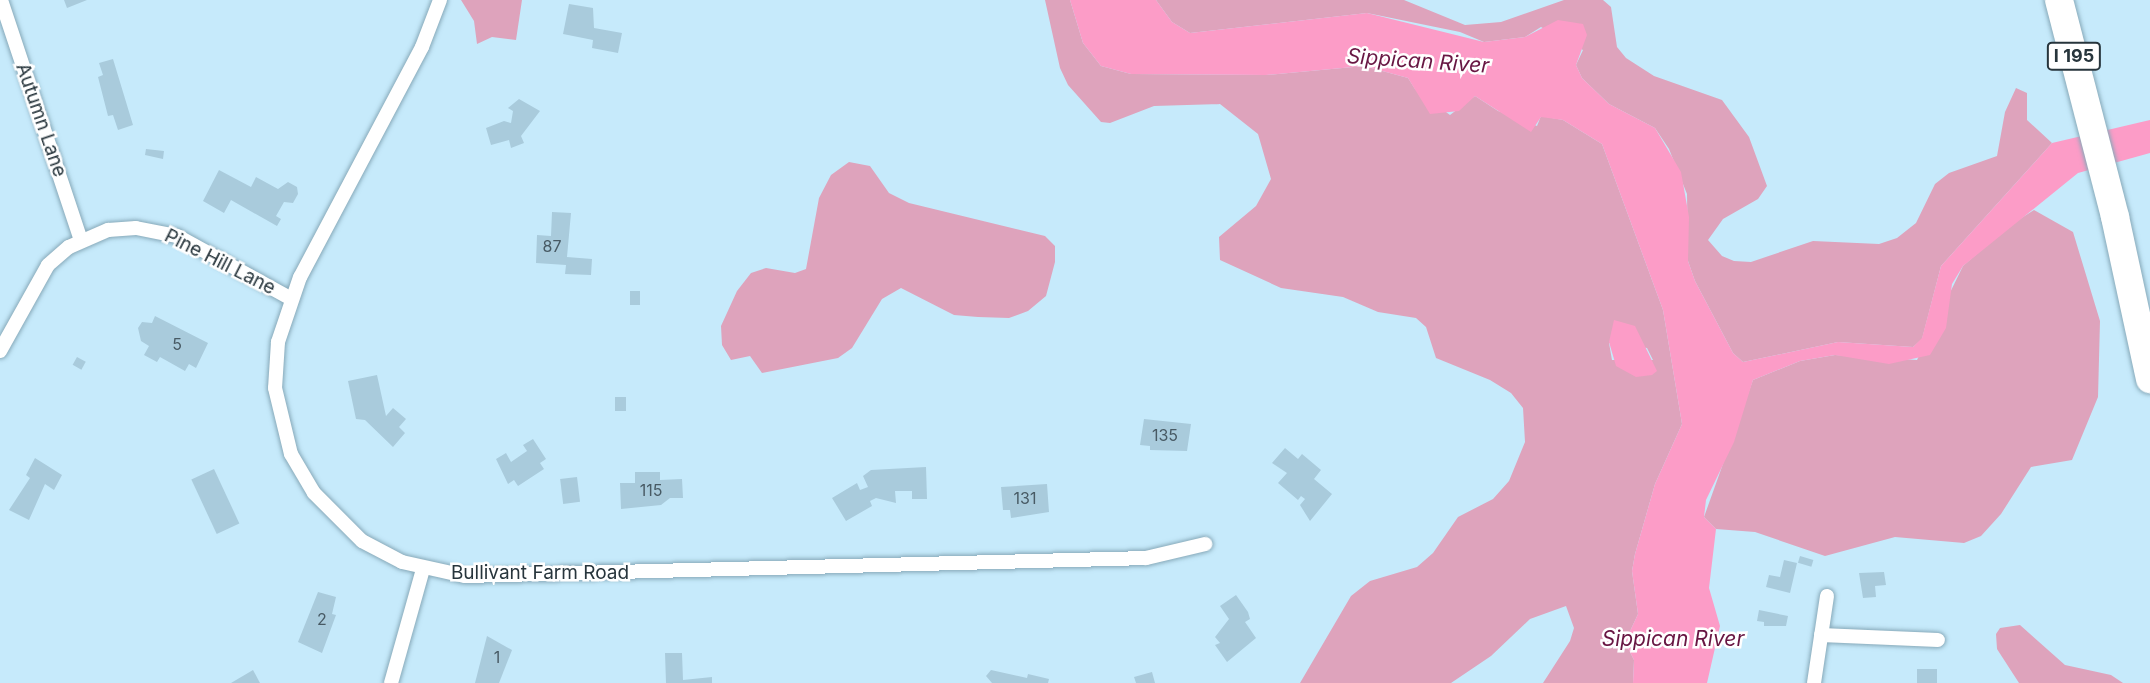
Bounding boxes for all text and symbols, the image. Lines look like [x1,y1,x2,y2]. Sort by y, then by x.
road number: I 195 [2046,42,2102,70]
water label: Sippican River [1346,43,1490,79]
street label: Autumn Lane [11,60,71,180]
street label: Pine Hill Lane [161,224,279,300]
house number: 87 [543,236,561,256]
house number: 5 [172,334,182,354]
house number: 135 [1152,425,1178,445]
house number: 115 [640,480,662,500]
house number: 131 [1014,488,1036,508]
street label: Bullivant Farm Road [451,562,629,584]
house number: 2 [317,609,327,629]
water label: Sippican River [1602,626,1744,652]
house number: 1 [494,647,500,667]

